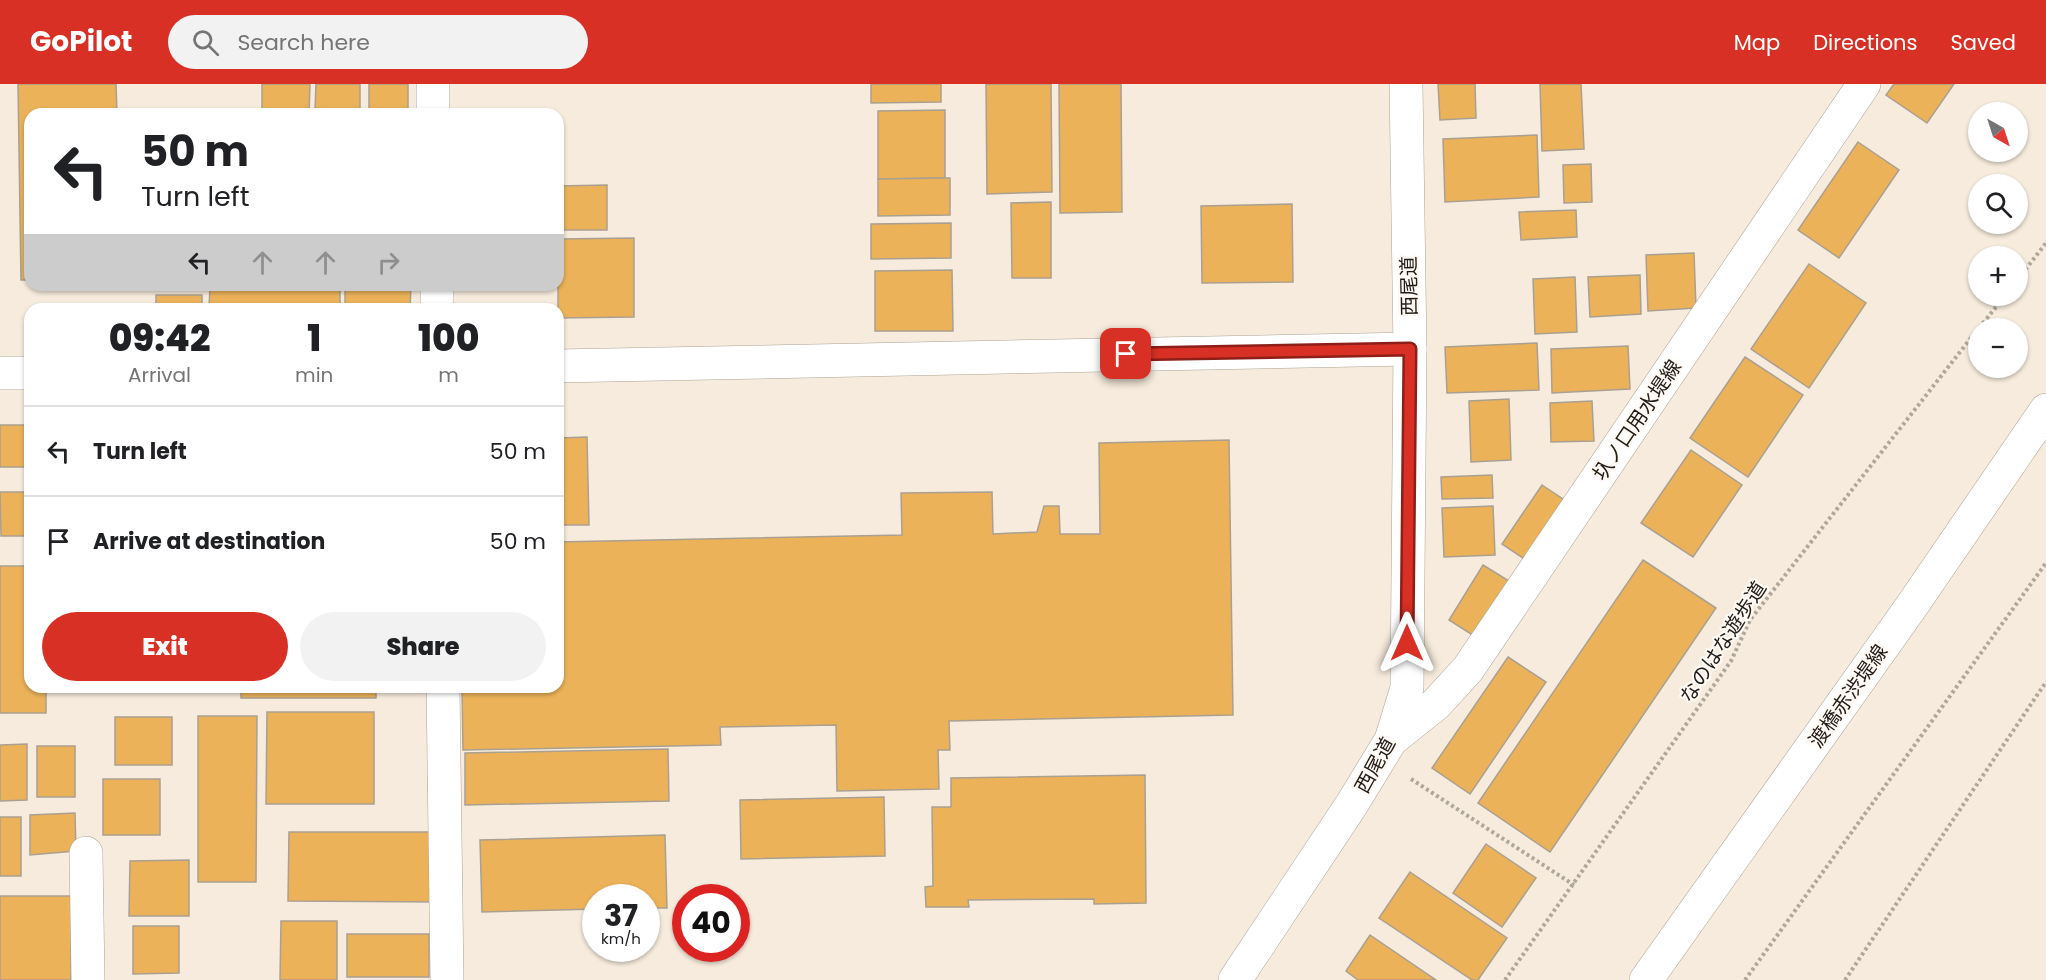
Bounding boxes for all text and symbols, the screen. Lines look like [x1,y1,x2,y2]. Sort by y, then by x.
search box [168,15,588,69]
text: GoPilot [30,22,132,61]
icon: search [189,26,222,59]
text: Search here [237,27,370,58]
text: Map [1734,28,1780,57]
text: Directions [1813,28,1917,57]
text: Saved [1950,28,2016,57]
north arrow [1968,102,2028,162]
map controls [1968,102,2028,378]
text: 50 m [141,122,249,181]
icon: left [42,132,120,210]
button: search [1968,174,2028,234]
text: Turn left [141,178,250,215]
icon: left [183,246,216,279]
icon: ahead [246,246,279,279]
icon: ahead [309,246,342,279]
icon: right [372,246,405,279]
button: + [1968,246,2028,306]
street label: 西尾道 [1394,256,1424,316]
text: 09:42 [109,313,210,364]
text: 1 [307,313,321,364]
text: 100 [418,313,479,364]
button: − [1968,318,2028,378]
pin [1100,328,1151,379]
icon: arrive [1109,337,1142,370]
street label: 圦ノ口用水堤線 [1586,354,1688,486]
text: Arrival [128,361,191,389]
text: min [295,361,333,389]
text: m [438,361,459,389]
icon: left [42,435,75,468]
text: Turn left [93,436,187,467]
text: 50 m [490,436,546,467]
icon: arrive [42,525,75,558]
text: Arrive at destination [93,526,325,557]
text: 50 m [490,526,546,557]
street label: なのはな遊歩道 [1673,576,1773,708]
position arrow [1375,611,1439,675]
button: Exit [42,612,288,681]
button: Share [300,612,546,681]
street label: 渡橋赤渋堤線 [1802,639,1894,753]
street label: 西尾道 [1348,732,1402,798]
speed limit sign: 40 [672,884,750,962]
text: 37 [604,894,638,937]
text: km/h [601,928,641,949]

